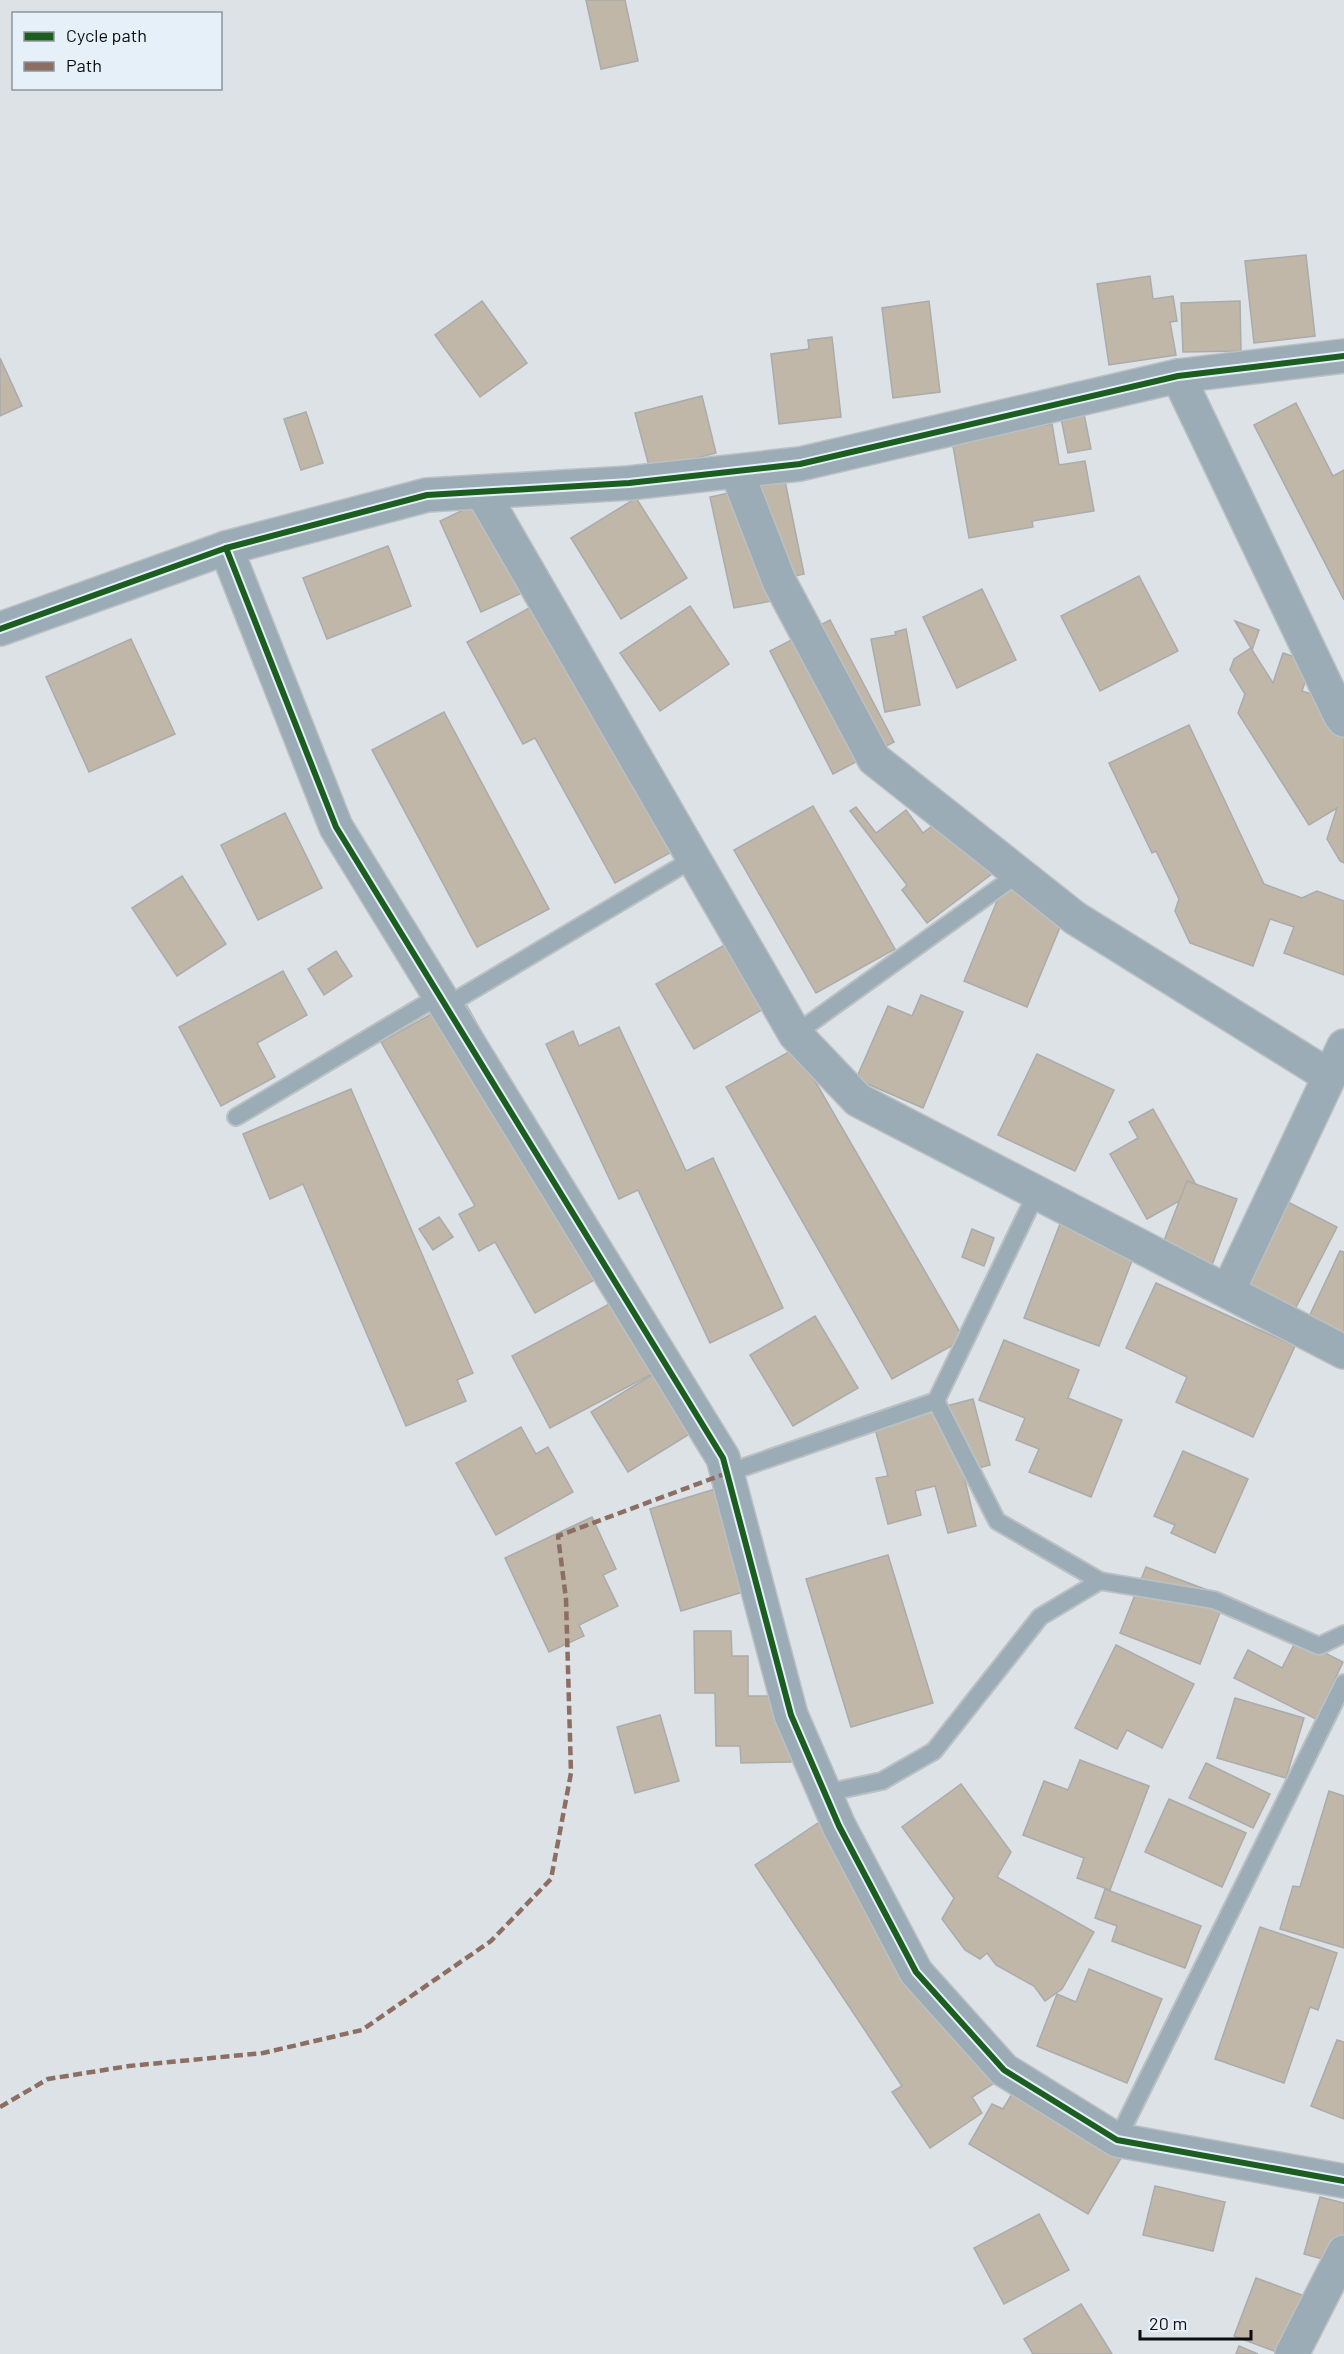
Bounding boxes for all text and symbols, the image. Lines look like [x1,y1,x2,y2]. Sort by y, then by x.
legend [12,12,222,90]
text: Cycle path [66,24,147,46]
text: Path [66,54,102,76]
scale bar [1140,2303,1251,2341]
text: 20 m [1149,2312,1187,2334]

